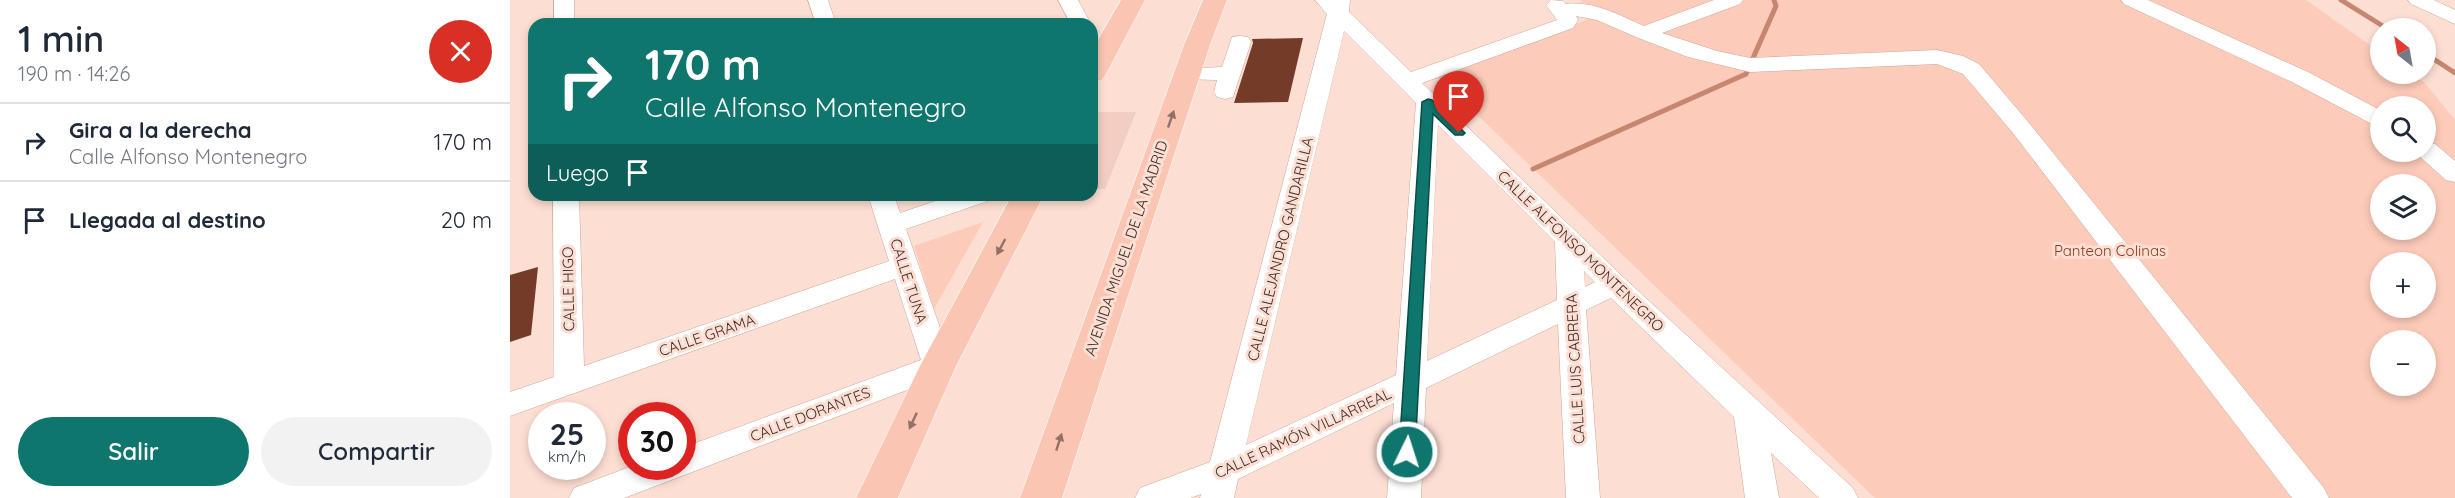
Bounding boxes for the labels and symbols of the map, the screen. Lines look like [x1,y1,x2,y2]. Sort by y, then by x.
north arrow [2370,18,2436,84]
pin [1433,71,1484,133]
one-way arrow [1167,110,1176,128]
street label: CALLE ALEJANDRO GANDARILLA [1243,135,1317,363]
street label: AVENIDA MIGUEL DE LA MADRID [1080,138,1172,358]
street label: CALLE ALFONSO MONTENEGRO [1494,166,1668,336]
street label: CALLE TUNA [886,236,932,326]
one-way arrow [996,238,1006,255]
park label: Panteon Colinas [2054,241,2166,260]
street label: CALLE HIGO [558,247,578,331]
street label: CALLE LUIS CABRERA [1562,293,1588,445]
street label: CALLE GRAMA [656,310,758,360]
street label: CALLE DORANTES [747,382,873,446]
street label: CALLE RAMÓN VILLARREAL [1212,384,1394,482]
speed limit sign: 30 [618,402,696,480]
one-way arrow [908,412,917,429]
position arrow [1375,420,1439,484]
one-way arrow [1055,433,1064,451]

